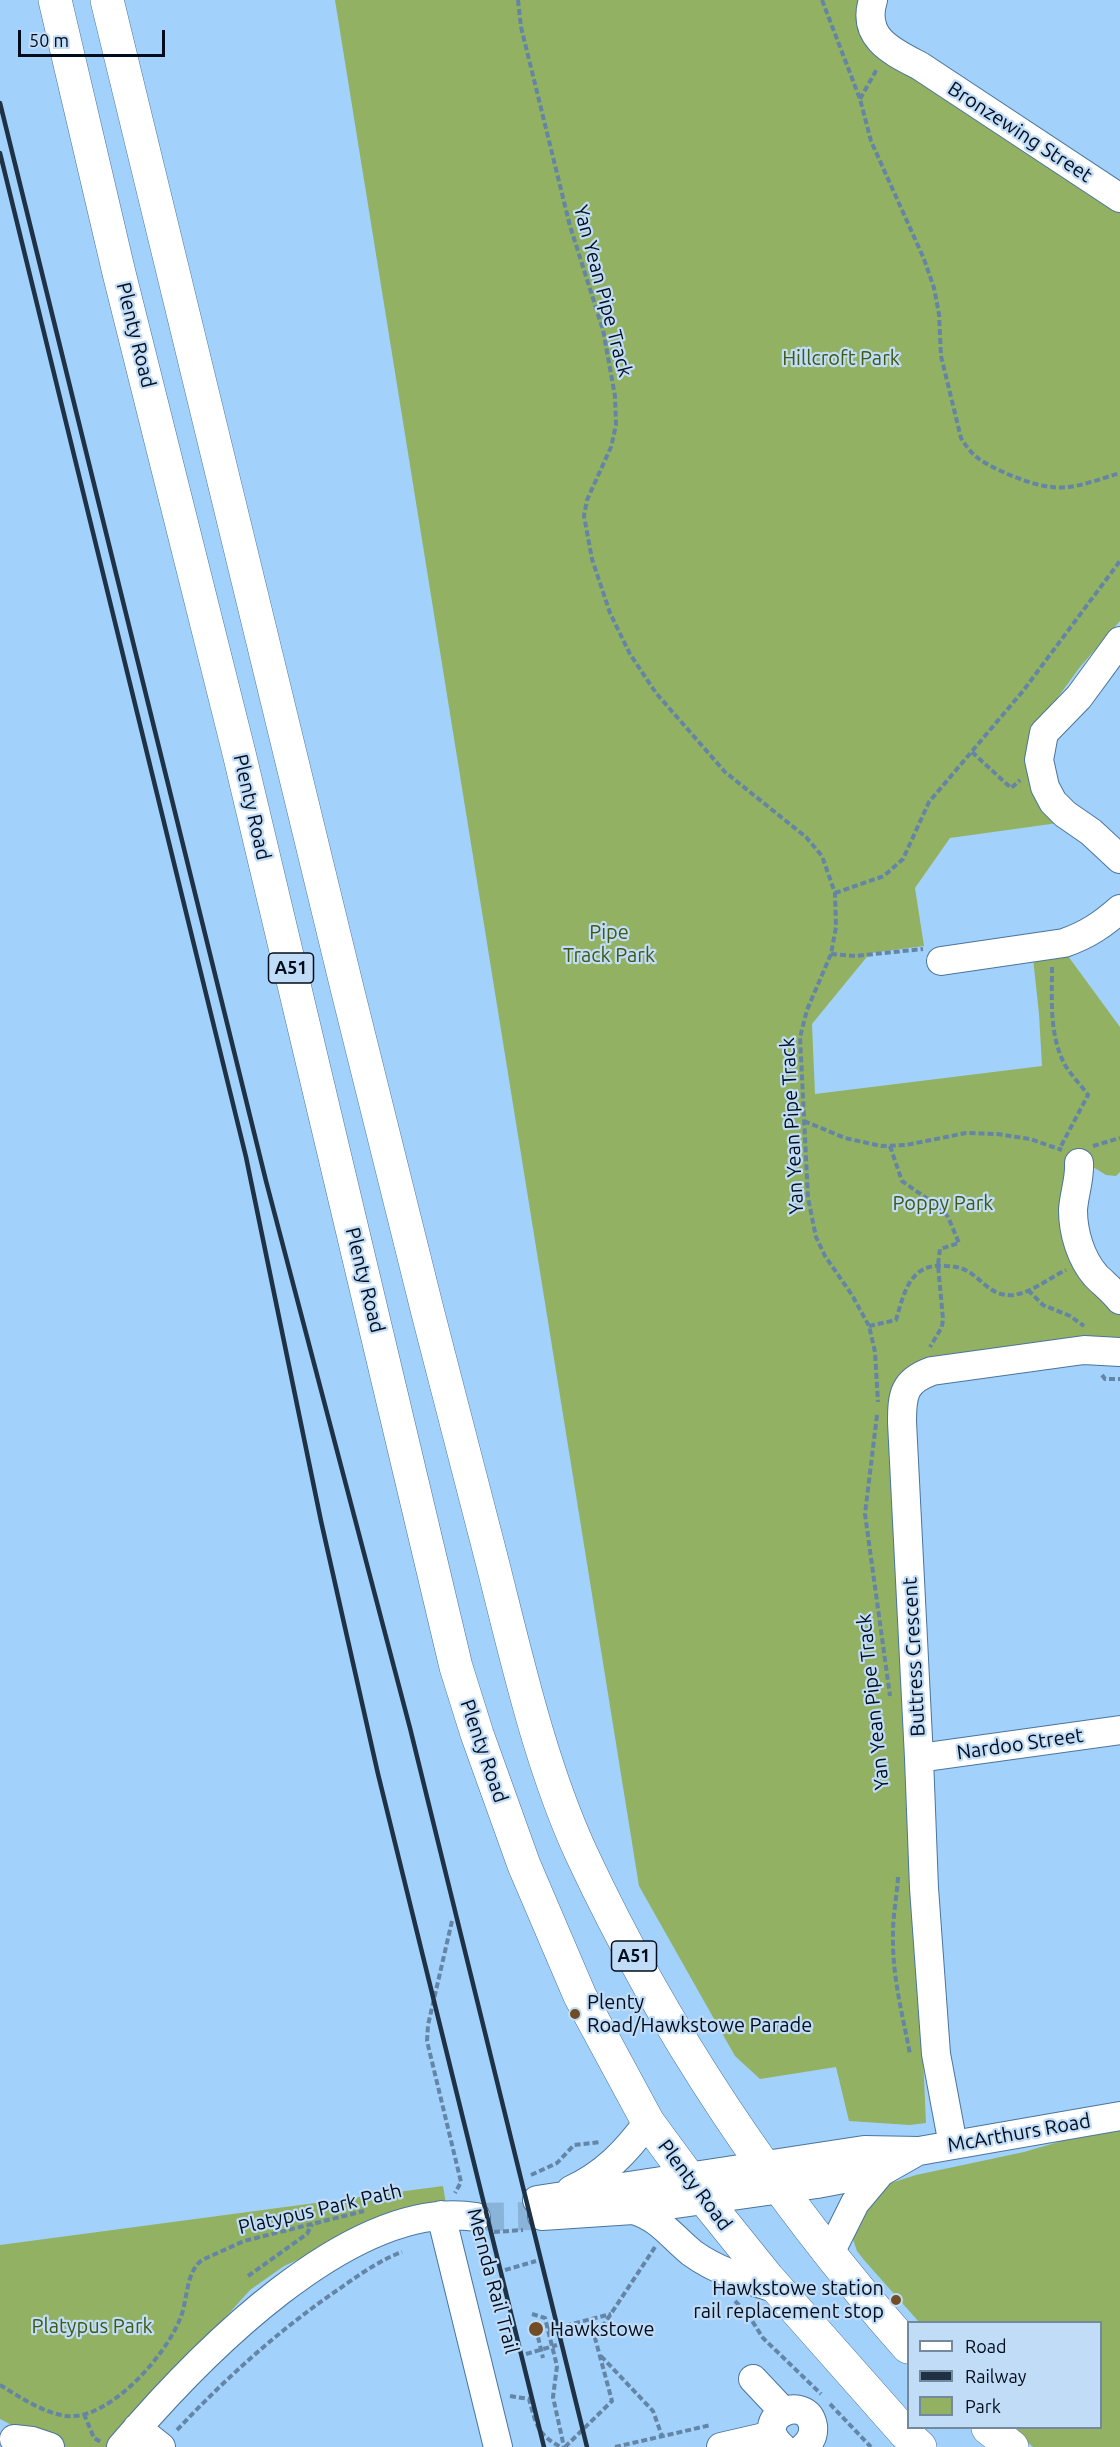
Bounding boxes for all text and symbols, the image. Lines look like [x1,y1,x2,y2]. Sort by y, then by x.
scale bar [21,18,168,56]
text: 50 m [29,30,69,50]
street label: Bronzewing Street [943,76,1097,188]
street label: Yan Yean Pipe Track [569,202,637,380]
street label: Plenty Road [111,280,161,390]
park label: Hillcroft Park [782,346,900,370]
street label: Plenty Road [228,752,276,862]
park label: Pipe Track Park [563,920,655,967]
road number: A51 [268,953,314,983]
street label: Yan Yean Pipe Track [775,1037,809,1215]
park label: Poppy Park [893,1191,993,1215]
street label: Plenty Road [340,1225,390,1335]
street label: Buttress Crescent [898,1577,930,1737]
street label: Yan Yean Pipe Track [852,1613,894,1791]
street label: Plenty Road [455,1696,513,1806]
street label: Nardoo Street [955,1723,1085,1765]
road number: A51 [612,1941,656,1971]
place label: Plenty Road/Hawkstowe Parade [587,1990,812,2037]
marker: Plenty Road/Hawkstowe Parade [568,2007,582,2021]
street label: McArthurs Road [946,2109,1092,2157]
street label: Plenty Road [653,2135,737,2235]
street label: Platypus Park Path [236,2179,404,2239]
street label: Mernda Rail Trail [462,2206,524,2356]
place label: Hawkstowe station rail replacement stop [693,2276,884,2323]
marker: Hawkstowe station rail replacement stop [889,2293,903,2307]
park label: Platypus Park [31,2314,153,2338]
place label: Hawkstowe [550,2317,655,2341]
marker: Hawkstowe [527,2320,545,2338]
legend [907,2321,1102,2429]
text: Road [965,2336,1007,2356]
text: Railway [965,2366,1026,2386]
text: Park [965,2396,1001,2416]

